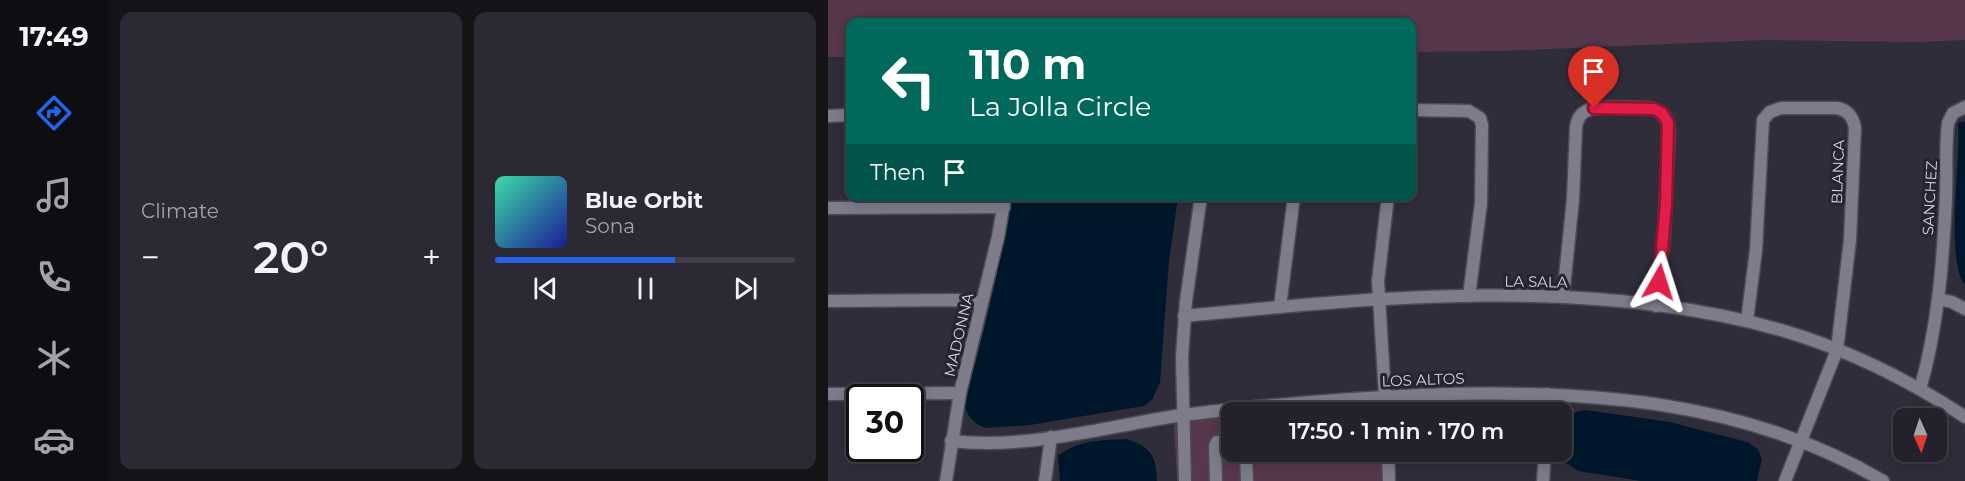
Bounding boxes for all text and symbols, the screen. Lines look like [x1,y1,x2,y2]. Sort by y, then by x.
text: 17:49 [19,20,89,53]
text: 110 m [969,38,1086,90]
icon: left [870,42,948,120]
pin [1568,46,1619,108]
icon: arrive [1577,55,1610,88]
text: La Jolla Circle [969,90,1151,123]
icon: directions [33,92,75,134]
street label: BLANCA [1827,139,1848,204]
icon: arrive [938,156,971,189]
text: Then [870,159,926,186]
street label: SANCHEZ [1918,160,1941,236]
icon: music [33,174,75,216]
text: Blue Orbit [585,187,703,214]
text: Climate [141,199,219,223]
text: Sona [585,214,635,238]
text: 20° [253,229,329,284]
text: − [141,237,160,277]
text: + [422,237,441,277]
position arrow [1627,250,1691,314]
icon: phone [33,256,75,298]
street label: LA SALA [1504,271,1568,292]
icon: previous [529,272,562,305]
icon: pause [629,272,662,305]
icon: next [729,272,762,305]
street label: MADONNA [940,291,977,379]
icon: climate [33,337,75,379]
street label: LOS ALTOS [1381,369,1465,390]
speed limit sign: 30 [846,384,924,462]
north arrow [1893,408,1947,462]
map controls [1893,408,1947,462]
text: 17:50 · 1 min · 170 m [1289,418,1504,445]
icon: car [33,419,75,461]

